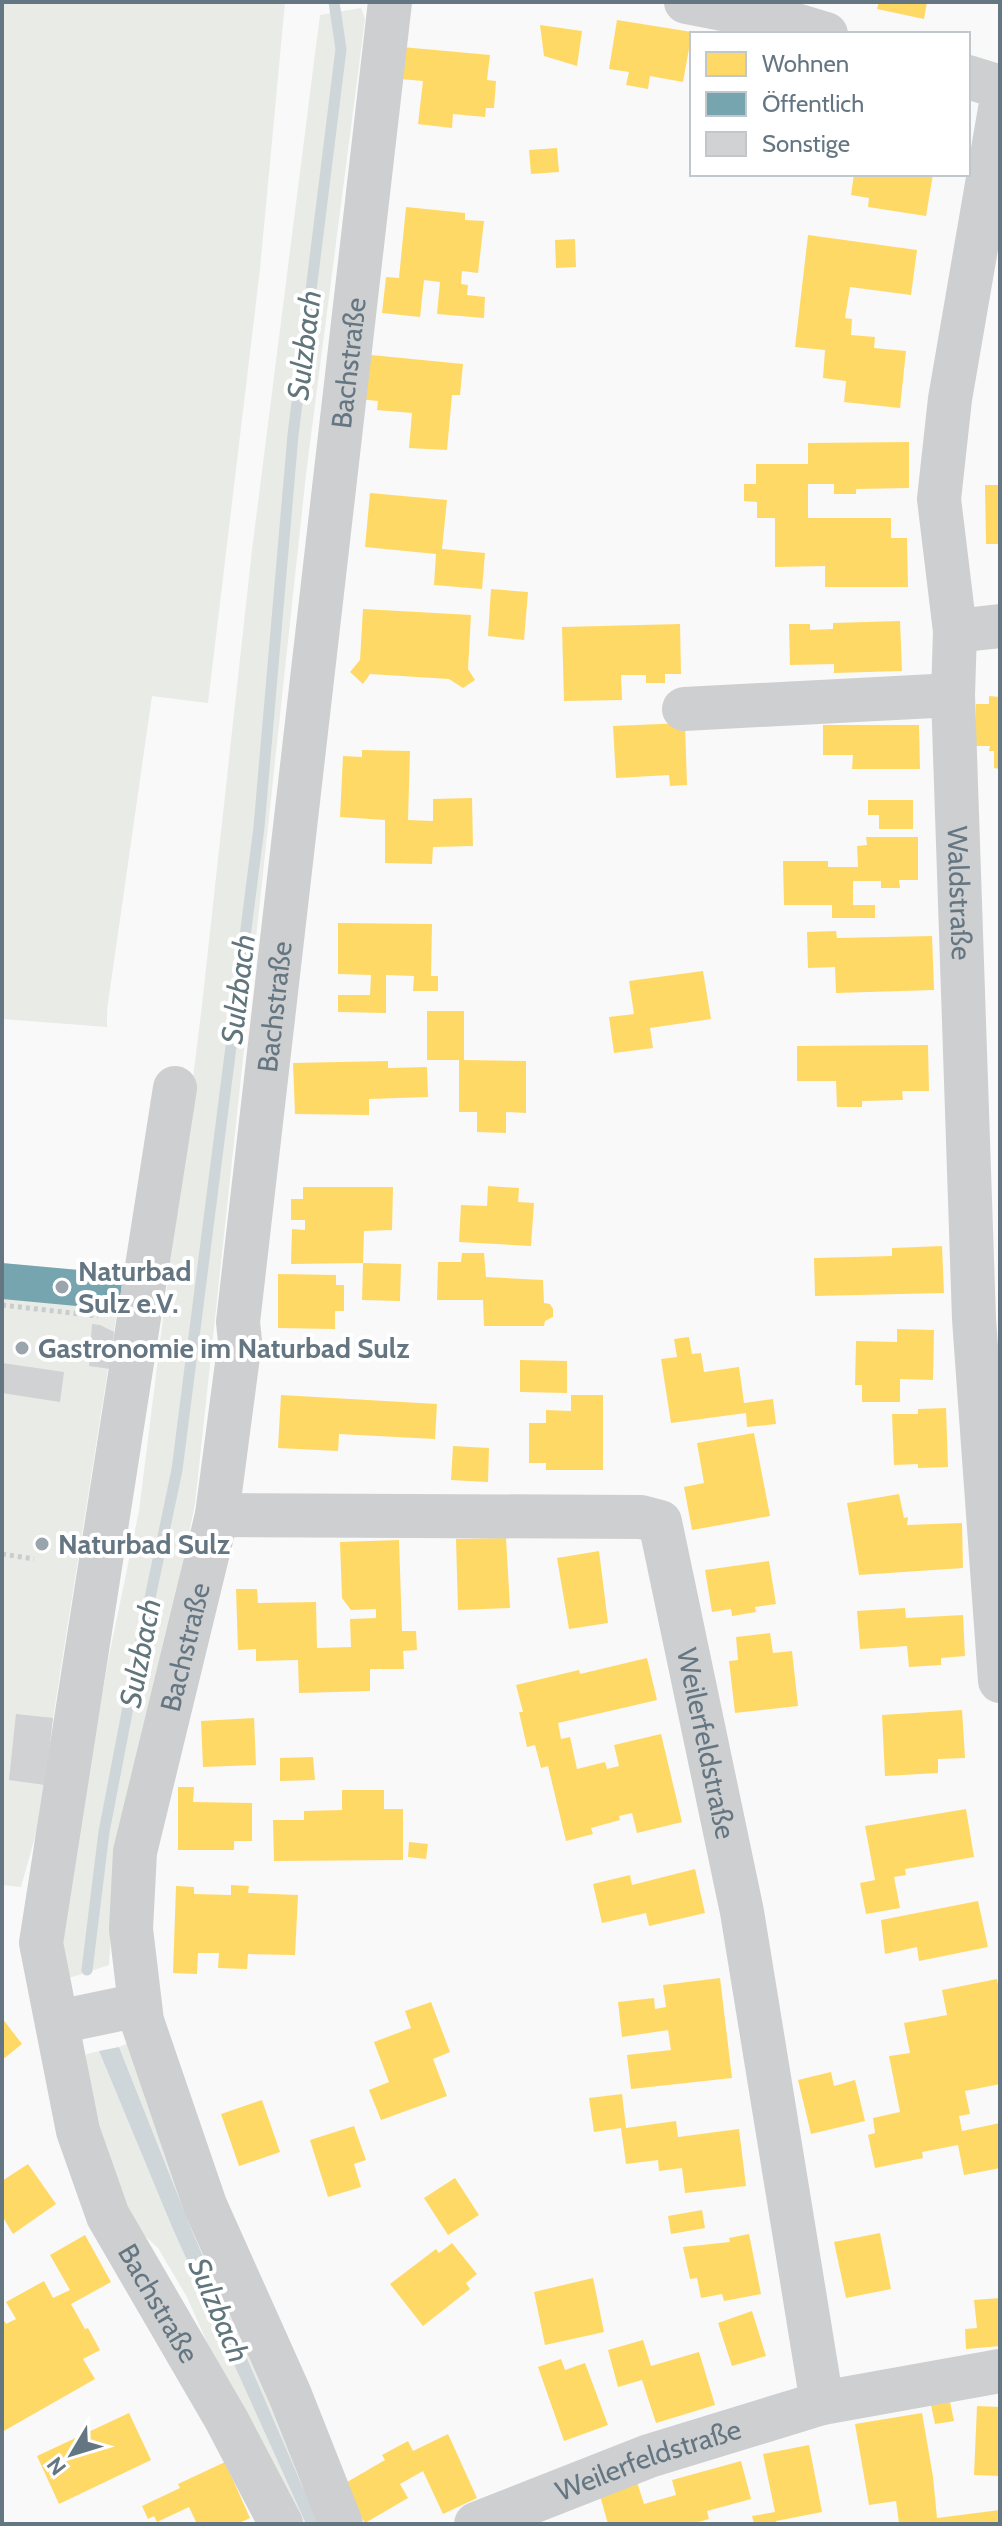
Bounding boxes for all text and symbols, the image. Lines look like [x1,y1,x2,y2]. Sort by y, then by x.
legend [690,32,970,176]
text: Wohnen [762,49,849,78]
text: Öffentlich [762,89,864,118]
text: Sonstige [762,129,850,158]
water label: Sulzbach [279,288,329,402]
street label: Bachstraße [324,296,373,430]
street label: Waldstraße [940,825,979,961]
water label: Sulzbach [213,932,263,1046]
street label: Bachstraße [250,939,299,1074]
place label: Naturbad Sulz e.V. [78,1254,191,1320]
marker: Naturbad Sulz e.V. [53,1278,71,1296]
place label: Gastronomie im Naturbad Sulz [38,1331,409,1365]
marker: Gastronomie im Naturbad Sulz [13,1339,31,1357]
place label: Naturbad Sulz [58,1527,230,1561]
marker: Naturbad Sulz [33,1535,51,1553]
street label: Bachstraße [153,1579,217,1715]
water label: Sulzbach [111,1595,169,1711]
street label: Weilerfeldstraße [670,1645,743,1842]
street label: Bachstraße [111,2238,206,2369]
water label: Sulzbach [180,2252,258,2368]
street label: Weilerfeldstraße [551,2412,745,2508]
north arrow [32,2414,112,2494]
text: N [41,2452,72,2480]

